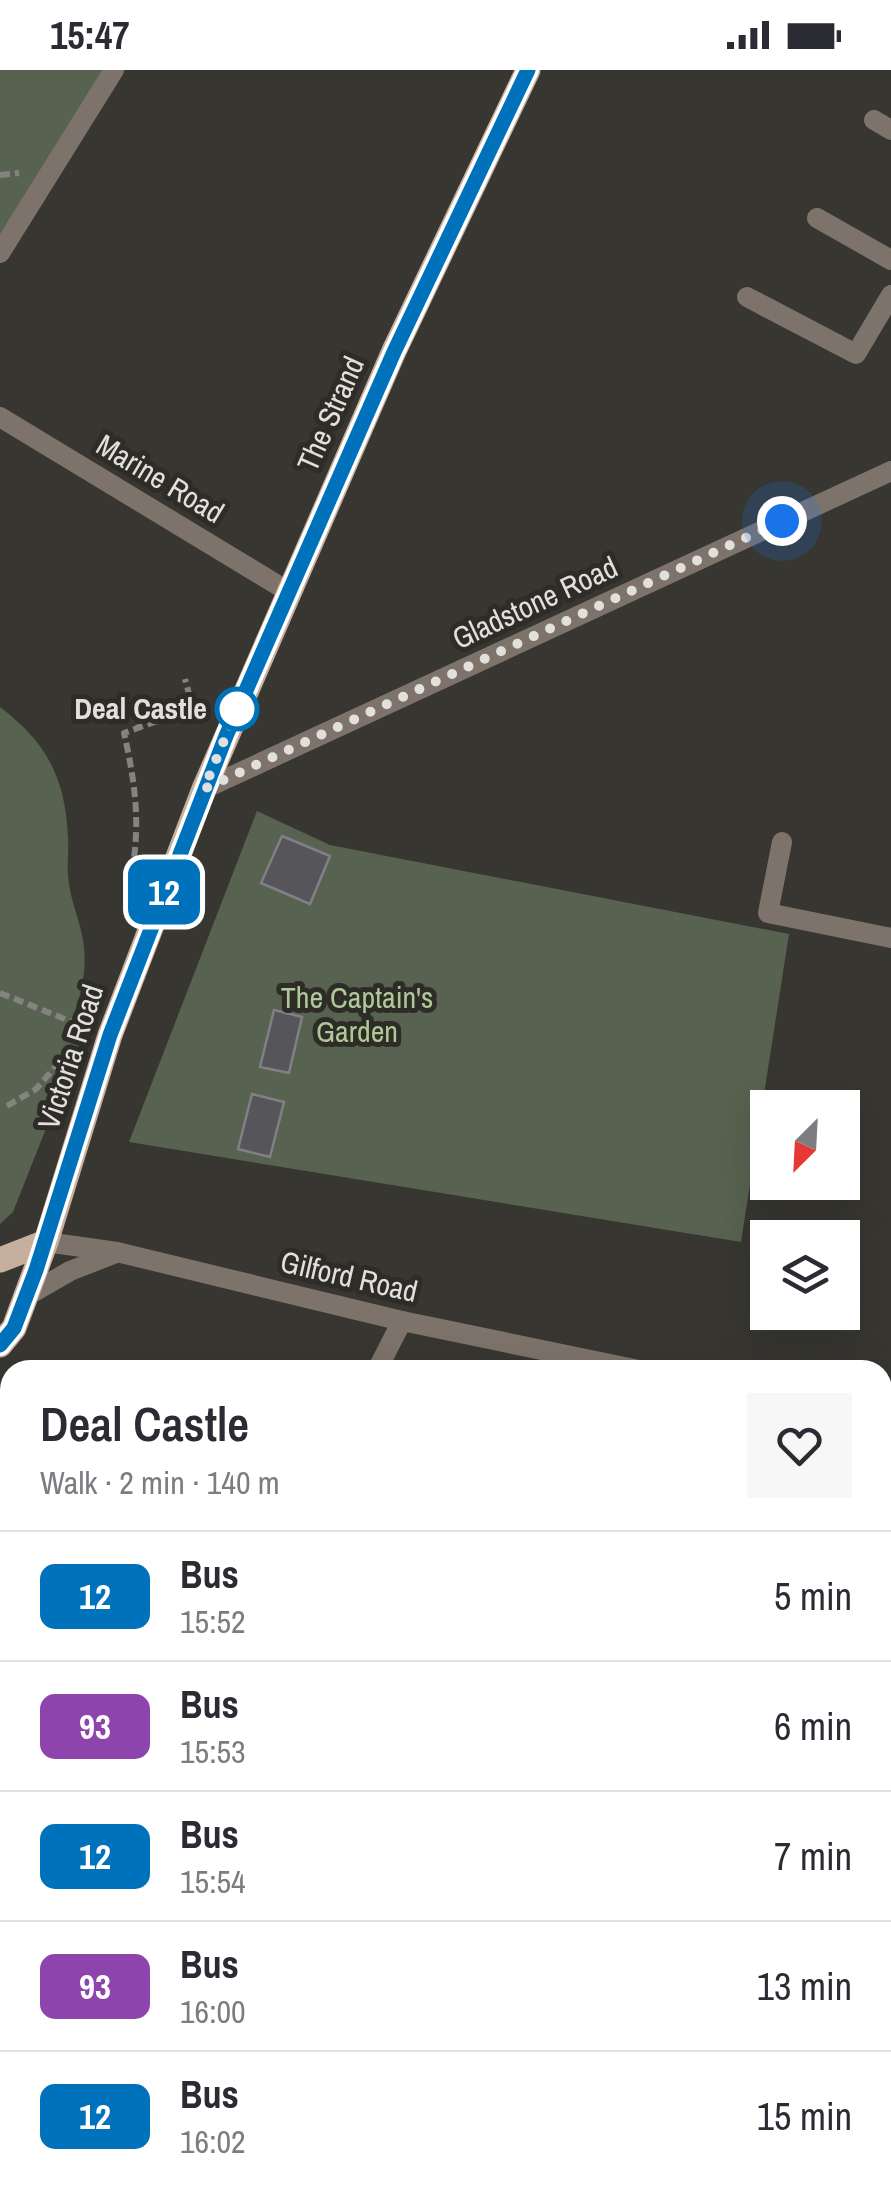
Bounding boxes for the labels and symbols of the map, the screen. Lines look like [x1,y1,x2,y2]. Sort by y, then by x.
street label: The Strand [287,350,373,477]
street label: Marine Road [89,424,232,532]
your location [757,496,807,546]
street label: Gladstone Road [446,546,624,658]
place label: Deal Castle [74,688,207,728]
marker: Deal Castle [216,688,258,730]
line badge: 12 [119,860,209,924]
park label: The Captain's Garden [281,977,433,1051]
street label: Victoria Road [28,979,112,1134]
north arrow [750,1090,860,1200]
street label: Gilford Road [277,1241,422,1311]

